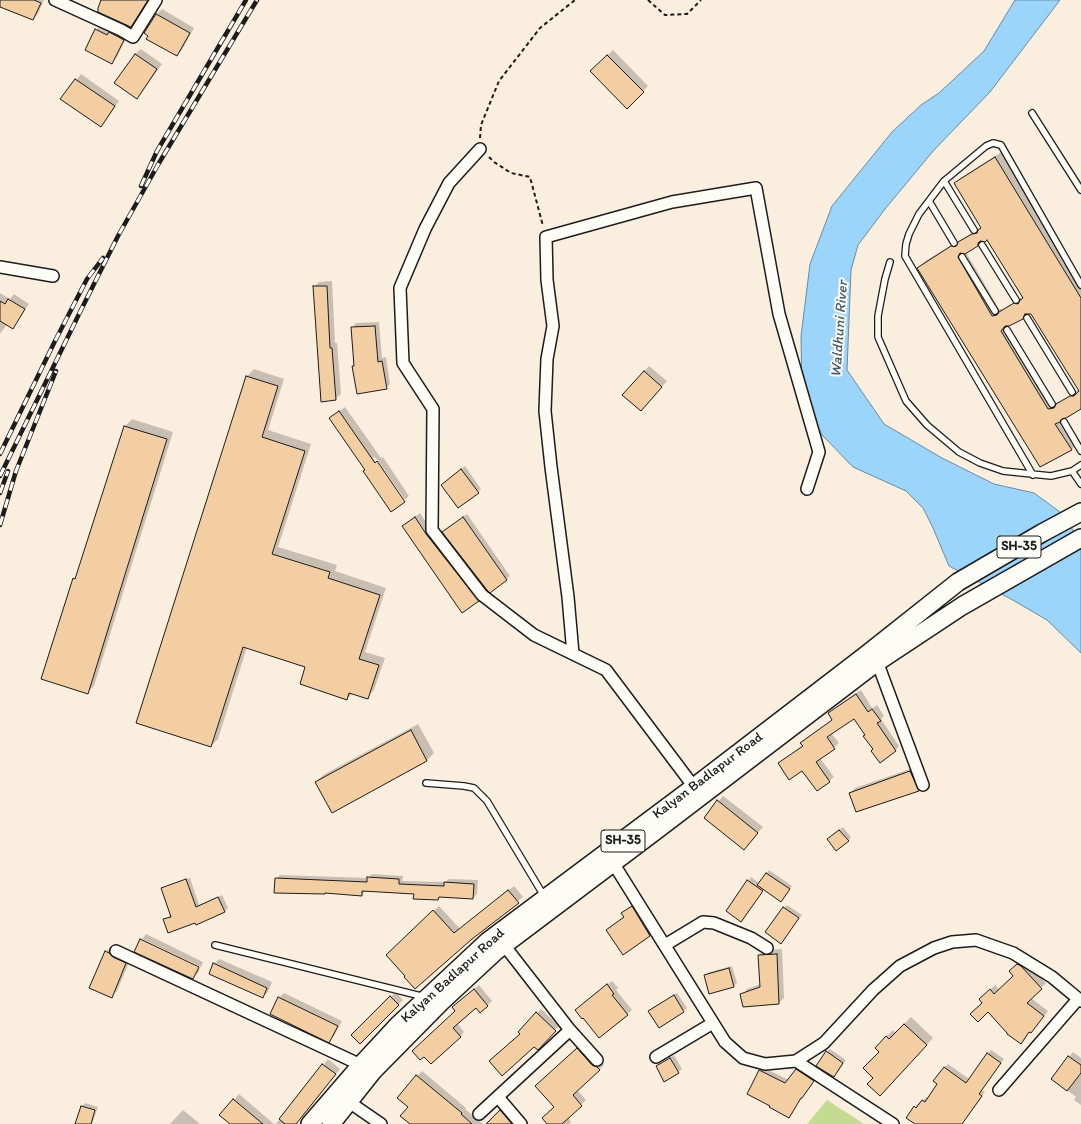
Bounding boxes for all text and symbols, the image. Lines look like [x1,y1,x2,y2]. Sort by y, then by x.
water label: Waldhuni River [828,280,852,378]
road number: SH-35 [997,536,1041,558]
street label: Kalyan Badlapur Road [650,729,766,823]
road number: SH-35 [601,830,645,852]
street label: Kalyan Badlapur Road [398,925,508,1027]

